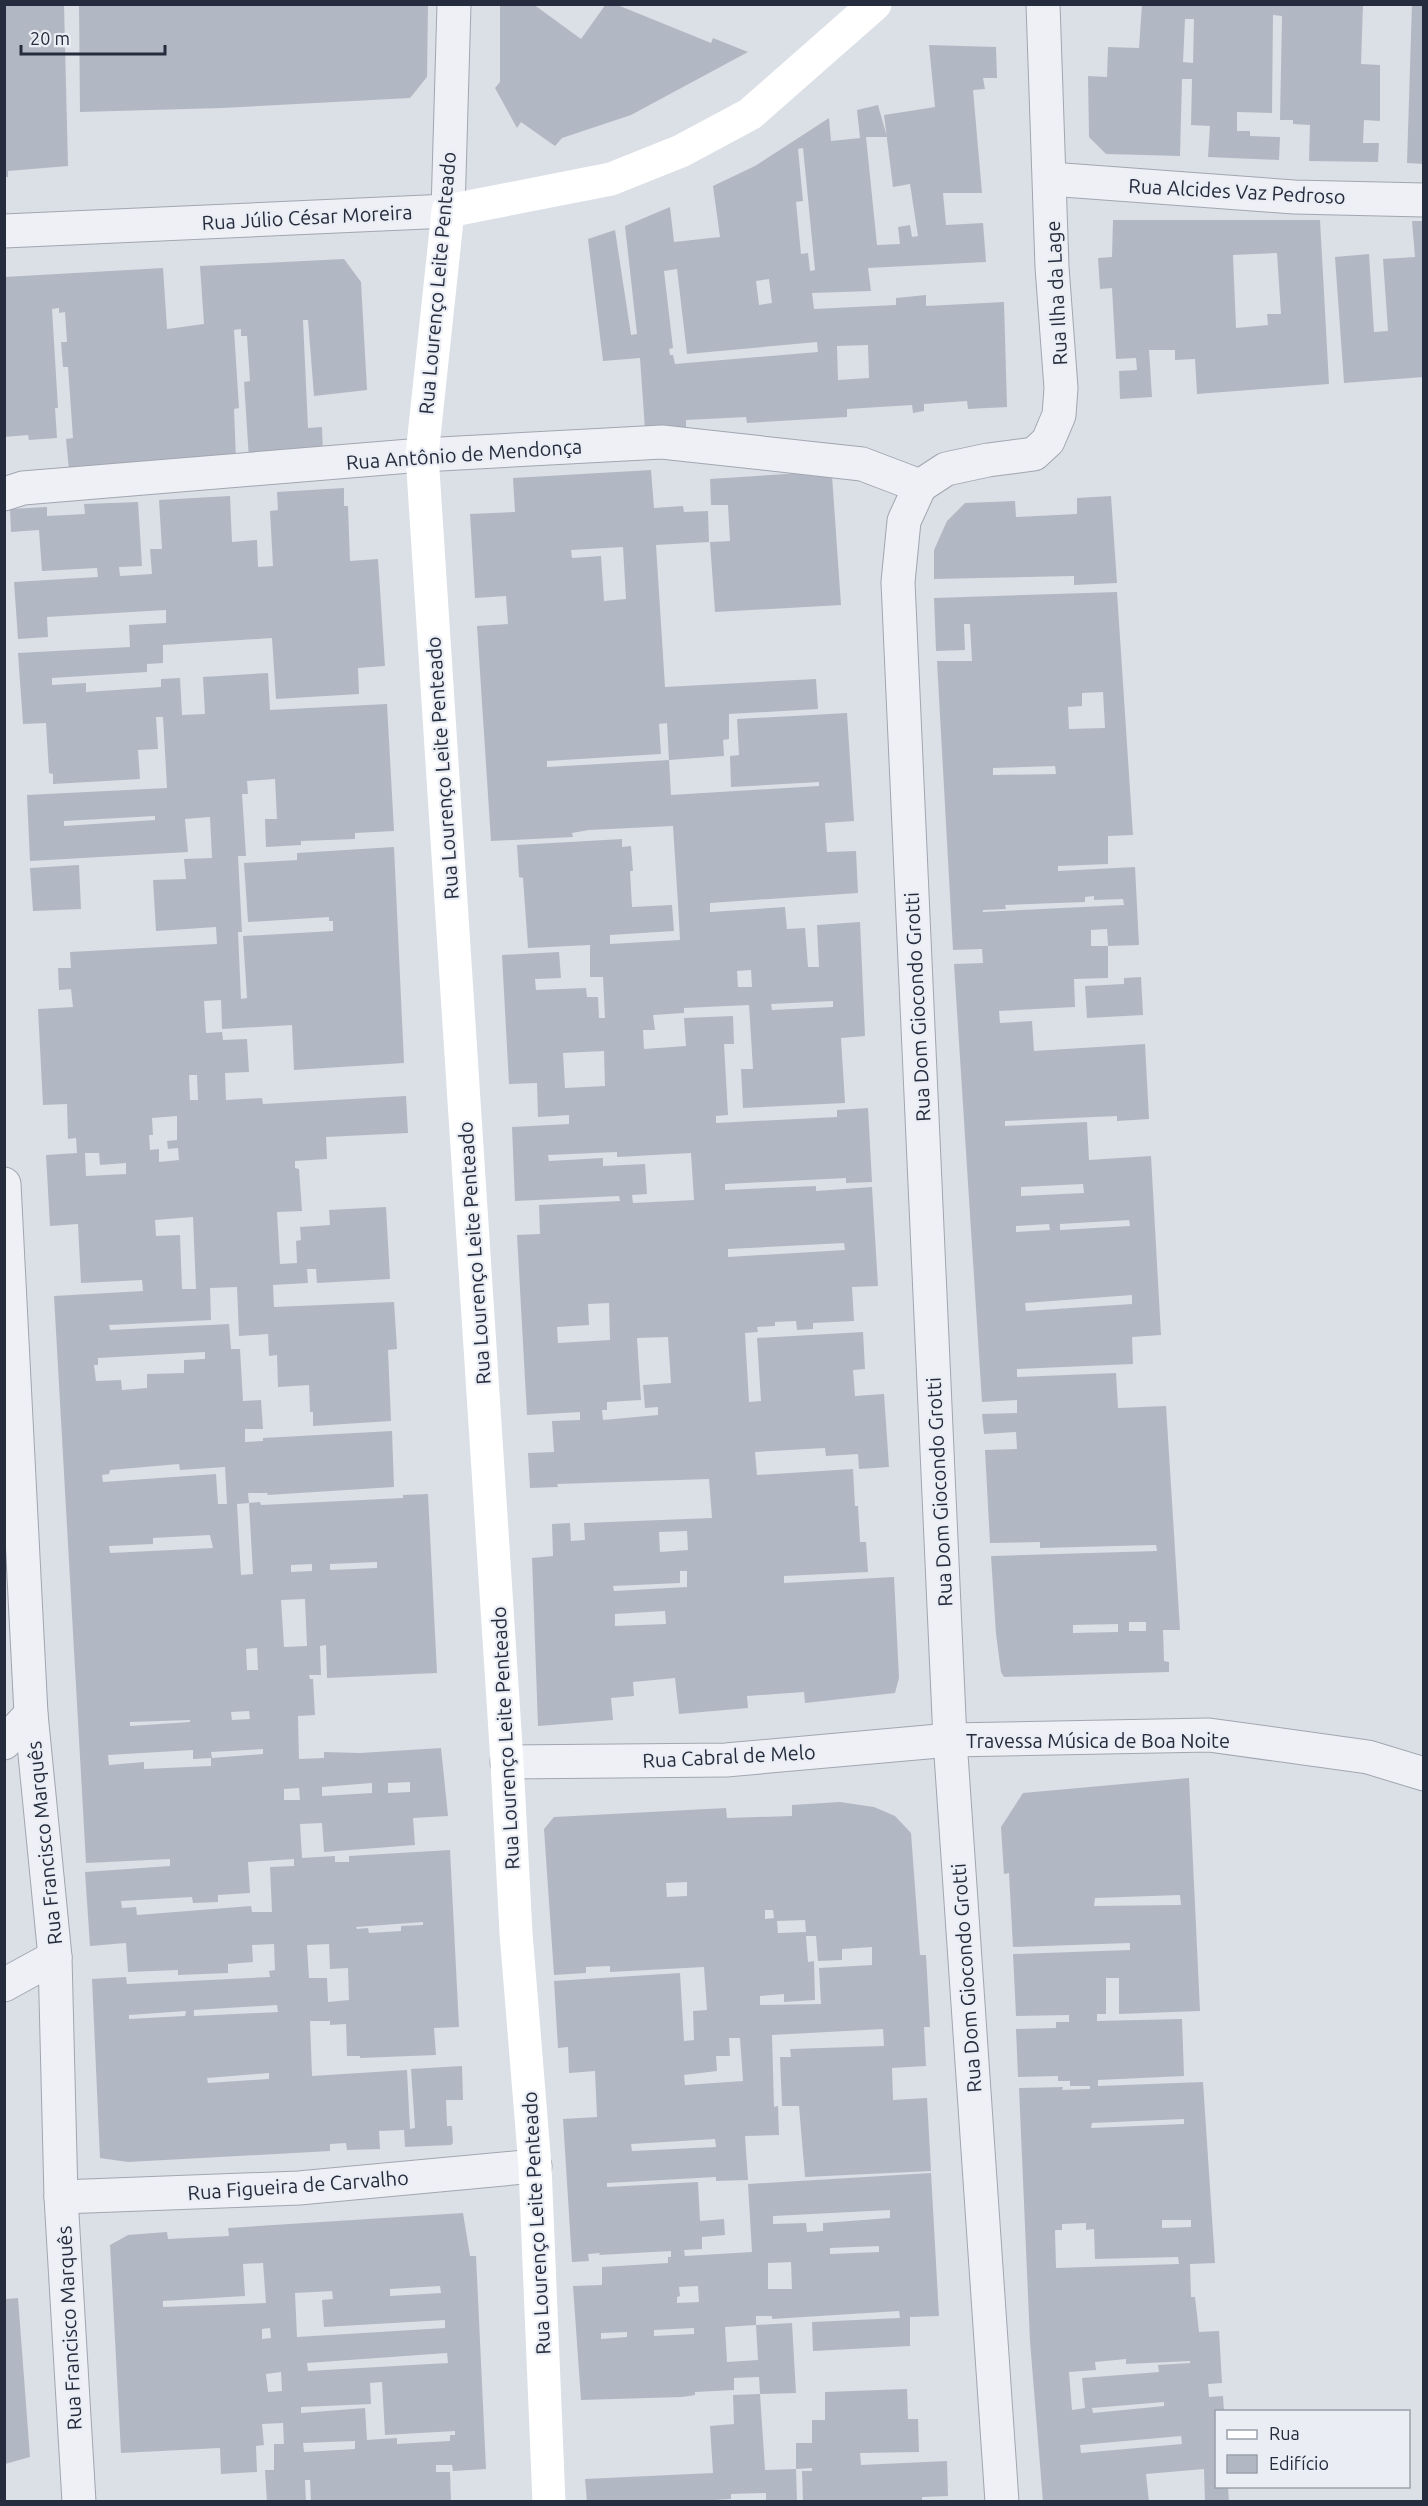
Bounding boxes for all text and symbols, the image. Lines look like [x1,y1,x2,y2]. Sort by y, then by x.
scale bar [21,18,165,56]
text: 20 m [30,28,70,48]
street label: Rua Lourenço Leite Penteado [414,151,460,415]
street label: Rua Alcides Vaz Pedroso [1128,174,1346,208]
street label: Rua Júlio César Moreira [201,200,413,234]
street label: Rua Ilha da Lage [1041,220,1071,366]
street label: Rua Antônio de Mendonça [345,434,583,474]
street label: Rua Lourenço Leite Penteado [421,636,463,900]
street label: Rua Dom Giocondo Grotti [900,892,934,1122]
street label: Rua Lourenço Leite Penteado [453,1121,495,1385]
street label: Rua Dom Giocondo Grotti [922,1377,956,1607]
street label: Rua Lourenço Leite Penteado [487,1606,523,1870]
street label: Travessa Música de Boa Noite [966,1729,1230,1752]
street label: Rua Francisco Marquês [22,1740,66,1946]
street label: Rua Cabral de Melo [642,1740,816,1772]
street label: Rua Dom Giocondo Grotti [947,1863,985,2093]
street label: Rua Lourenço Leite Penteado [518,2091,554,2355]
street label: Rua Figueira de Carvalho [187,2166,409,2204]
street label: Rua Francisco Marquês [52,2225,86,2431]
legend [1215,2410,1410,2488]
text: Rua [1269,2423,1300,2443]
text: Edifício [1269,2453,1329,2473]

